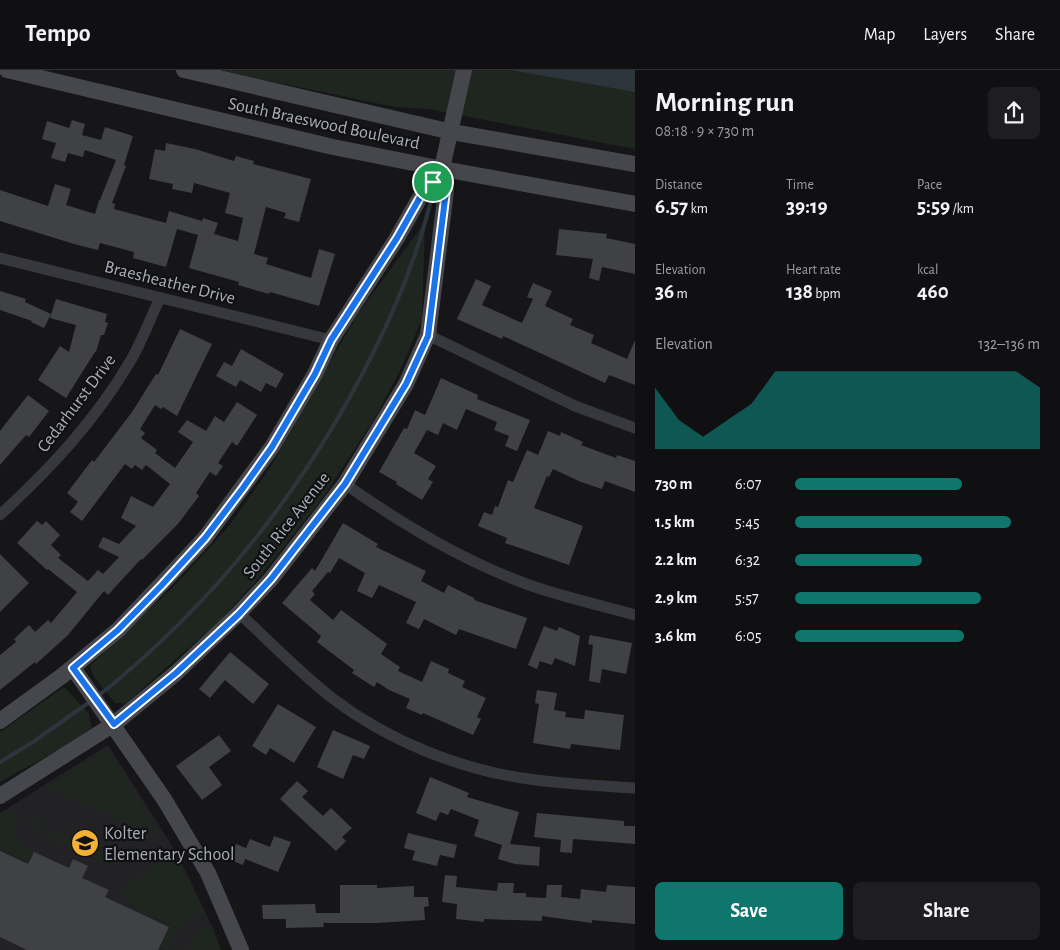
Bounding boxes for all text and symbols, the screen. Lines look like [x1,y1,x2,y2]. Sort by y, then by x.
text: Tempo [25,22,91,46]
text: Map [864,26,895,44]
text: Layers [923,26,967,44]
text: Share [995,26,1035,44]
button: share [988,87,1040,139]
text: Morning run [655,89,795,117]
street label: South Braeswood Boulevard [226,95,421,153]
text: 08:18 · 9 × 730 m [655,123,754,139]
pin [412,161,454,203]
icon: arrive [419,168,447,196]
text: Distance [655,178,702,192]
text: Time [786,178,814,192]
text: Pace [917,178,942,192]
text: 6.57 [655,196,688,217]
text: 39:19 [786,196,828,217]
text: 5:59 [917,196,950,217]
text: km [688,202,708,216]
text: /km [950,202,974,216]
street label: Braesheather Drive [103,258,237,308]
text: Elevation [655,263,706,277]
text: Heart rate [786,263,841,277]
text: kcal [917,263,938,277]
text: 36 [655,281,674,302]
text: 138 [786,281,813,302]
text: 460 [917,281,949,302]
text: m [674,287,688,301]
text: bpm [813,287,841,301]
text: Elevation [655,336,713,352]
text: 132–136 m [978,336,1040,352]
street label: Cedarhurst Drive [34,351,119,456]
street label: South Rice Avenue [240,469,334,582]
text: 730 m [655,476,692,492]
text: 6:07 [735,476,761,492]
text: 1.5 km [655,514,695,530]
text: 5:45 [735,514,760,530]
text: 2.2 km [655,552,697,568]
text: 6:32 [735,552,760,568]
text: 2.9 km [655,590,697,606]
text: 5:57 [735,590,759,606]
text: 3.6 km [655,628,697,644]
text: 6:05 [735,628,761,644]
place label: Kolter Elementary School [104,825,235,864]
school or university icon: Kolter Elementary School [70,828,100,858]
button: Save [655,882,843,940]
button: Share [853,882,1040,940]

